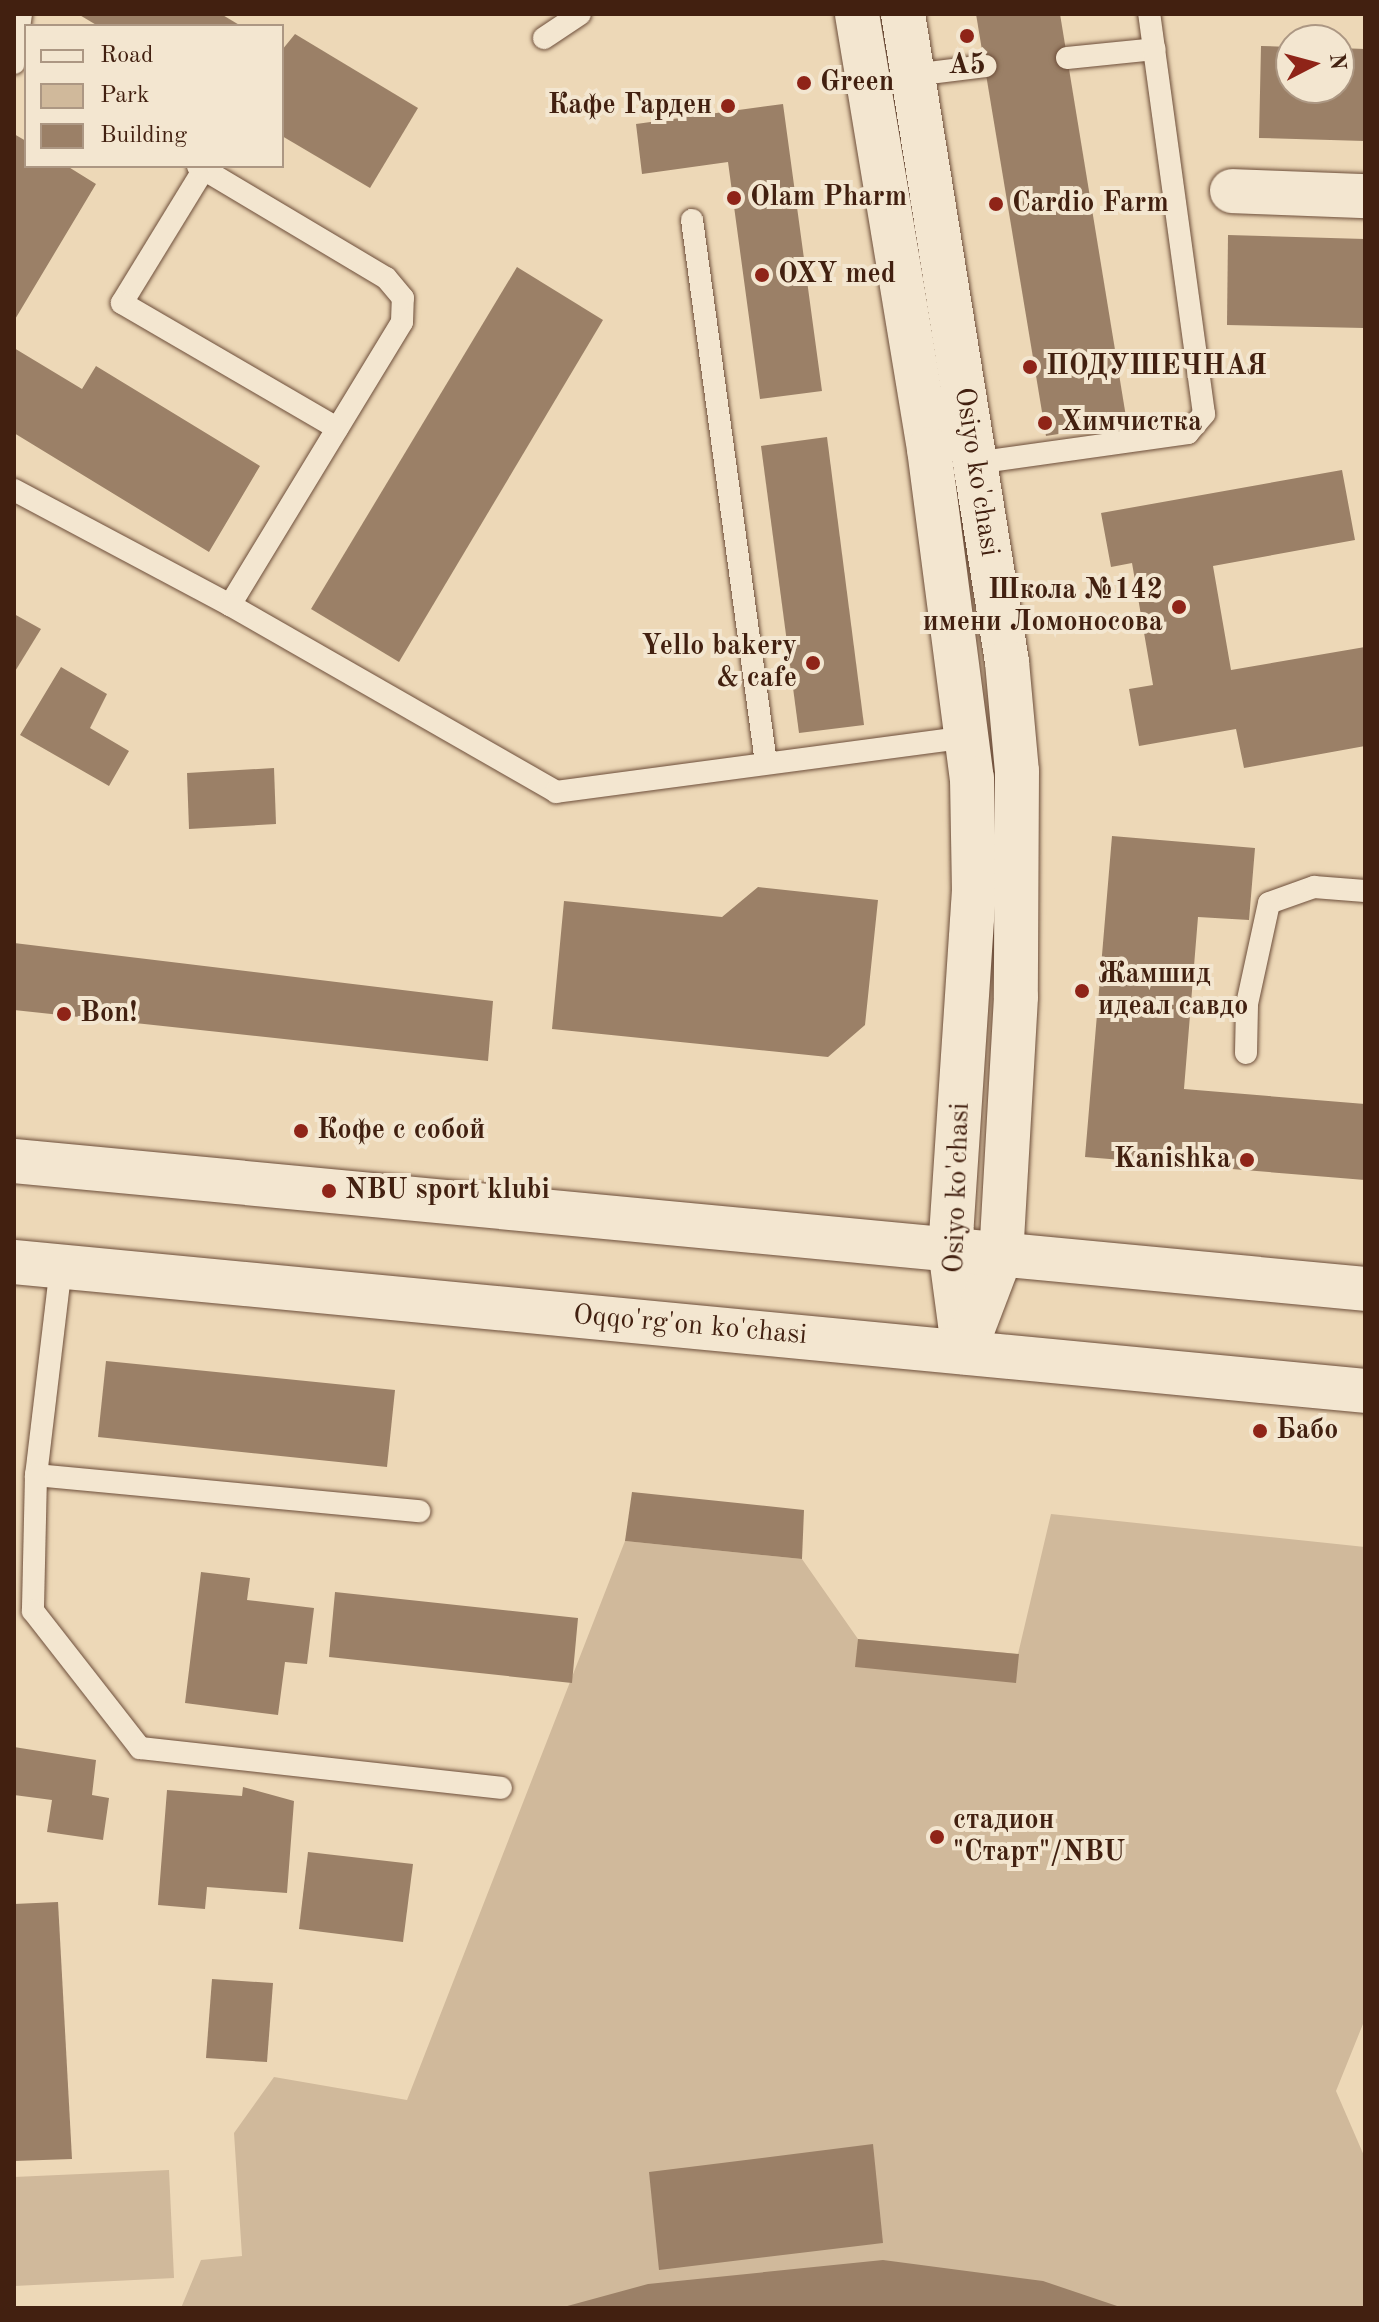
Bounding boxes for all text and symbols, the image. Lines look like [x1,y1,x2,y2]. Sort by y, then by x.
legend [24,24,284,168]
north arrow [1275,24,1355,104]
marker: A5 [958,27,976,45]
text: Road [100,44,153,68]
place label: A5 [948,49,986,83]
text: N [1325,52,1349,71]
place label: Green [820,66,894,100]
marker: Green [795,74,813,92]
text: Park [100,84,149,108]
place label: Кафе Гарден [548,89,712,123]
marker: Кафе Гарден [719,97,737,115]
text: Building [100,124,187,148]
place label: Olam Pharm [750,181,907,215]
place label: Cardio Farm [1012,187,1169,221]
marker: Olam Pharm [725,189,743,207]
marker: Cardio Farm [987,195,1005,213]
place label: OXY med [778,258,896,292]
marker: OXY med [753,266,771,284]
place label: ПОДУШЕЧНАЯ [1046,350,1267,384]
marker: ПОДУШЕЧНАЯ [1021,358,1039,376]
street label: Osiyo ko'chasi [946,385,1006,559]
place label: Химчистка [1061,406,1202,440]
marker: Химчистка [1036,414,1054,432]
place label: Школа №142 имени Ломоносова [923,574,1163,640]
marker: Школа №142 имени Ломоносова [1170,598,1188,616]
place label: Yello bakery & cafe [641,630,797,696]
marker: Yello bakery & cafe [804,654,822,672]
place label: Жамшид идеал савдо [1098,958,1248,1024]
marker: Жамшид идеал савдо [1073,982,1091,1000]
place label: Bon! [80,997,137,1031]
marker: Bon! [55,1005,73,1023]
street label: Osiyo ko'chasi [938,1102,978,1274]
place label: Кофе с собой [317,1114,485,1148]
marker: Кофе с собой [292,1122,310,1140]
place label: Kanishka [1114,1143,1231,1177]
marker: Kanishka [1238,1151,1256,1169]
place label: NBU sport klubi [345,1174,550,1208]
marker: NBU sport klubi [320,1182,338,1200]
street label: Oqqo'rg'on ko'chasi [572,1299,808,1353]
place label: Бабо [1276,1414,1338,1448]
marker: Бабо [1251,1422,1269,1440]
place label: стадион "Старт"/NBU [953,1804,1125,1870]
marker: стадион "Старт"/NBU [928,1828,946,1846]

